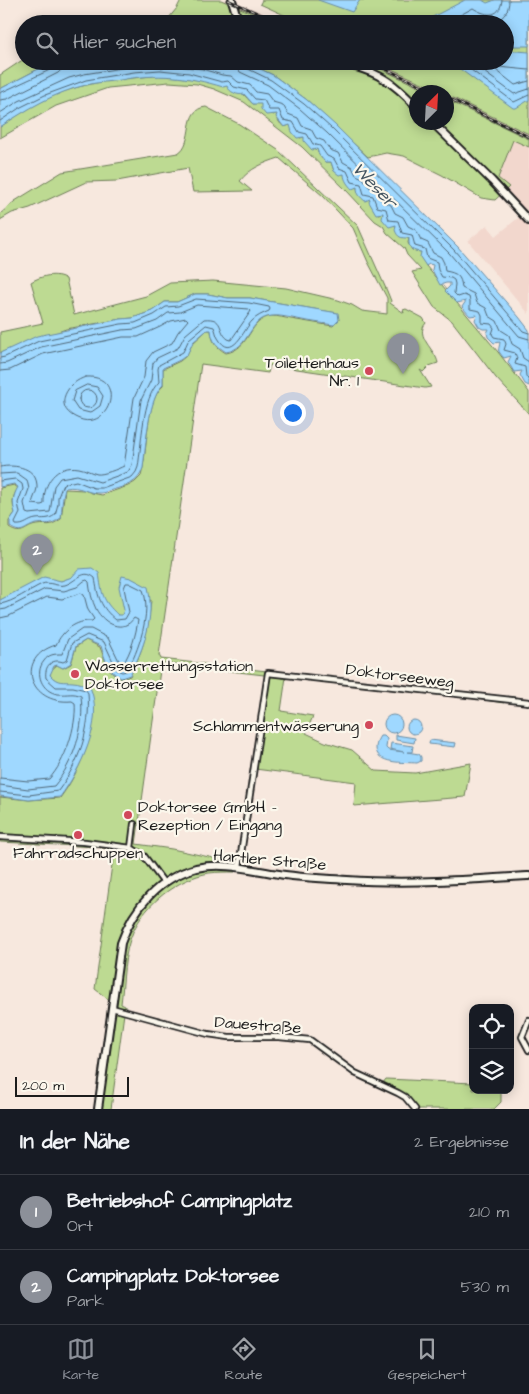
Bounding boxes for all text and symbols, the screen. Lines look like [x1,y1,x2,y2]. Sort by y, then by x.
search box [15,15,514,70]
icon: search [33,29,61,57]
text: Hier suchen [73,29,176,56]
north arrow [409,85,454,130]
water label: Weser [346,157,404,215]
pin: 1 [387,333,419,374]
place label: Toilettenhaus Nr. 1 [265,352,359,392]
marker: Toilettenhaus Nr. 1 [363,365,375,377]
your location [280,400,306,426]
pin: 2 [21,534,53,575]
place label: Wasserrettungsstation Doktorsee [85,655,253,695]
street label: Doktorseeweg [344,658,455,695]
marker: Wasserrettungsstation Doktorsee [69,668,81,680]
place label: Schlammentwässerung [193,715,359,738]
marker: Schlammentwässerung [363,719,375,731]
place label: Doktorsee GmbH - Rezeption / Eingang [138,796,282,837]
marker: Doktorsee GmbH - Rezeption / Eingang [122,809,134,821]
marker: Fahrradschuppen [72,829,84,841]
place label: Fahrradschuppen [13,842,143,864]
street label: Hartler Straße [213,844,328,876]
map controls [469,1004,514,1094]
button: locate [469,1004,514,1049]
street label: Dauestraße [214,1011,302,1039]
button: layers [469,1049,514,1094]
scale bar [15,1074,129,1097]
text: 200 m [22,1076,64,1096]
text: In der Nähe [20,1127,130,1156]
text: 2 Ergebnisse [414,1131,509,1153]
text: Betriebshof Campingplatz [67,1188,292,1215]
text: 1 [35,1201,37,1223]
text: 210 m [469,1201,509,1223]
text: Ort [67,1215,93,1237]
text: Campingplatz Doktorsee [67,1263,279,1290]
text: 2 [31,1276,41,1298]
text: 530 m [461,1276,509,1298]
text: Park [67,1290,104,1312]
tab: Karte [63,1335,99,1385]
tab: Route [224,1335,263,1385]
tab: Gespeichert [388,1335,466,1385]

